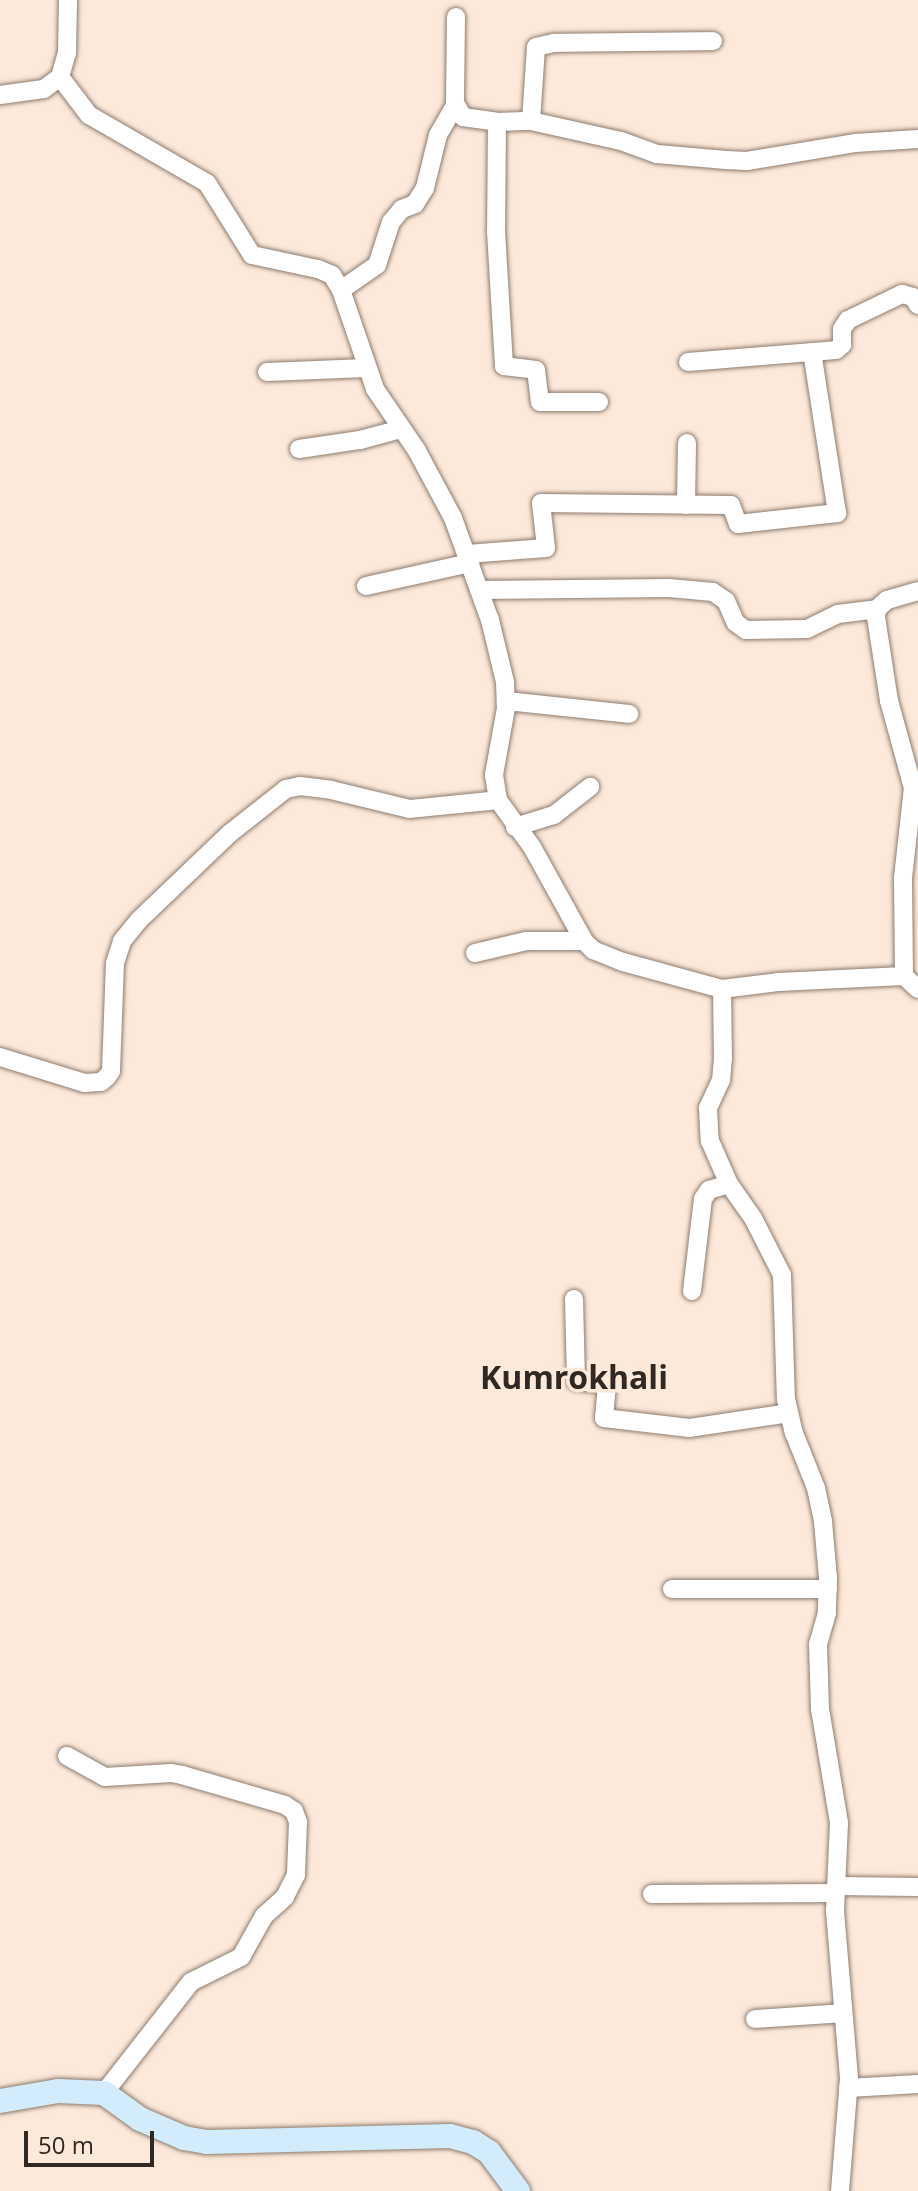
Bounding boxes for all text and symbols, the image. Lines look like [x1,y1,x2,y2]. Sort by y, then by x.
district label: Kumrokhali [480,1358,668,1396]
scale bar [28,2115,158,2165]
text: 50 m [38,2128,94,2161]

